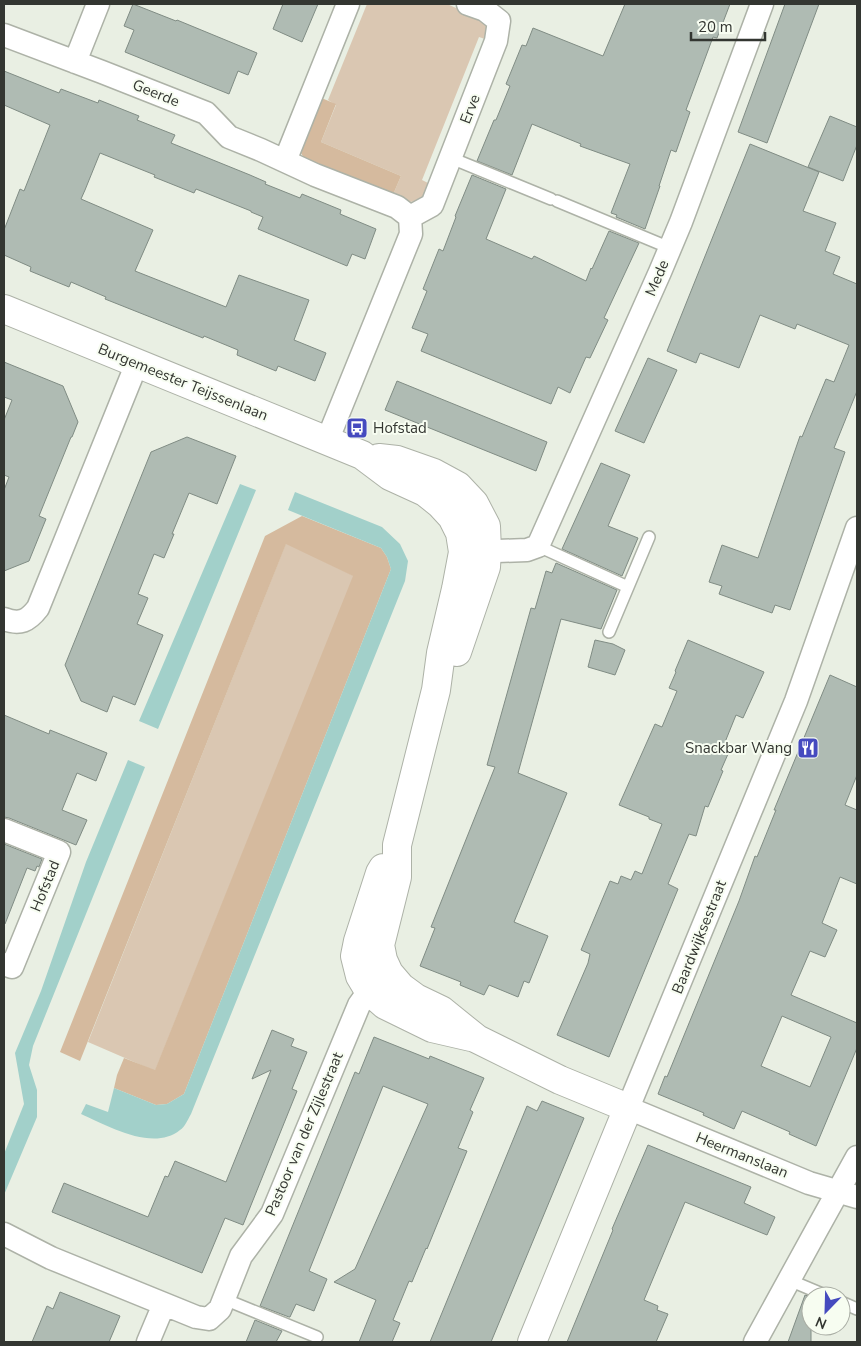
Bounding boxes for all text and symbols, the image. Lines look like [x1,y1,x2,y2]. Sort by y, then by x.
scale bar [691,10,765,42]
text: 20 m [698,17,733,37]
street label: Geerde [130,75,182,111]
street label: Erve [455,91,485,127]
street label: Mede [640,257,674,299]
street label: Burgemeester Teijssenlaan [95,339,271,425]
bus stop icon: Hofstad [345,416,369,440]
place label: Hofstad [373,418,427,438]
restaurant icon: Snackbar Wang [796,736,820,760]
place label: Snackbar Wang [685,738,792,758]
street label: Hofstad [26,857,64,915]
street label: Baardwijksestraat [667,876,731,997]
street label: Pastoor van der Zijlestraat [260,1048,348,1219]
street label: Heermanslaan [693,1127,791,1183]
north arrow [801,1286,851,1336]
text: N [813,1312,830,1333]

